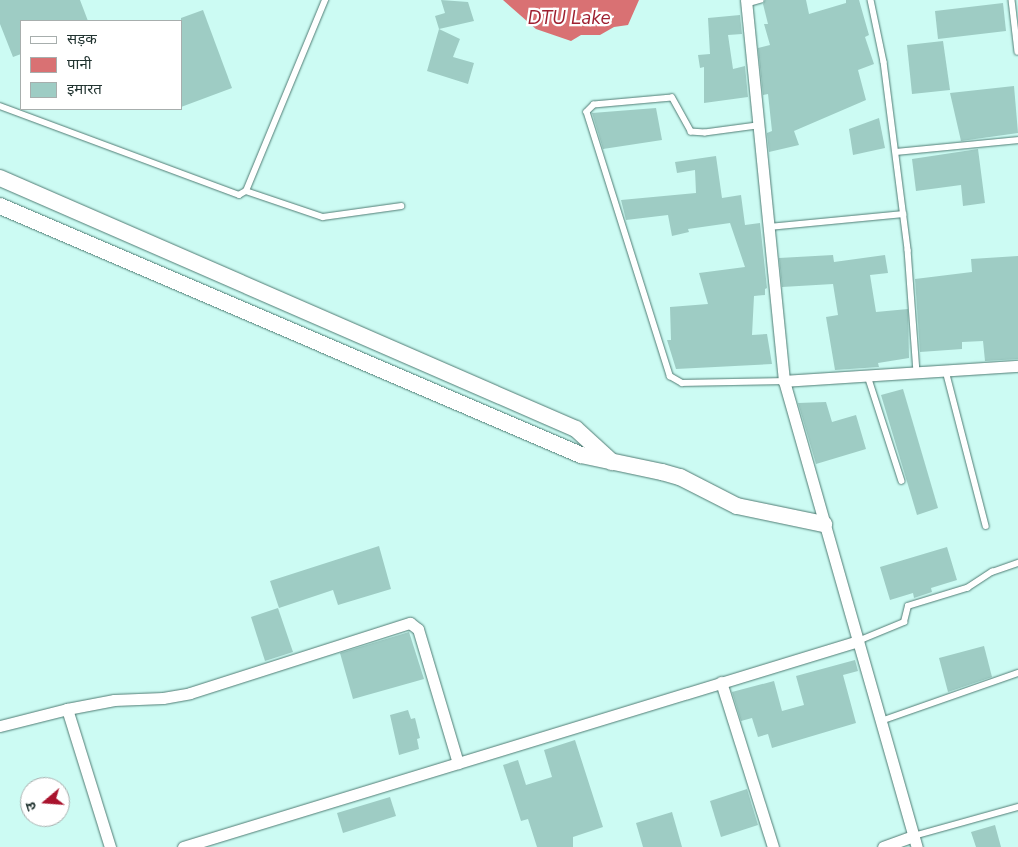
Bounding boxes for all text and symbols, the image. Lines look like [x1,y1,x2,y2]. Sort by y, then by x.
water label: DTU Lake [527,8,611,30]
legend [20,20,182,110]
text: सड़क [67,29,97,49]
text: पानी [67,54,92,74]
text: इमारत [67,79,102,99]
north arrow [20,777,70,827]
text: उ [21,800,42,813]

